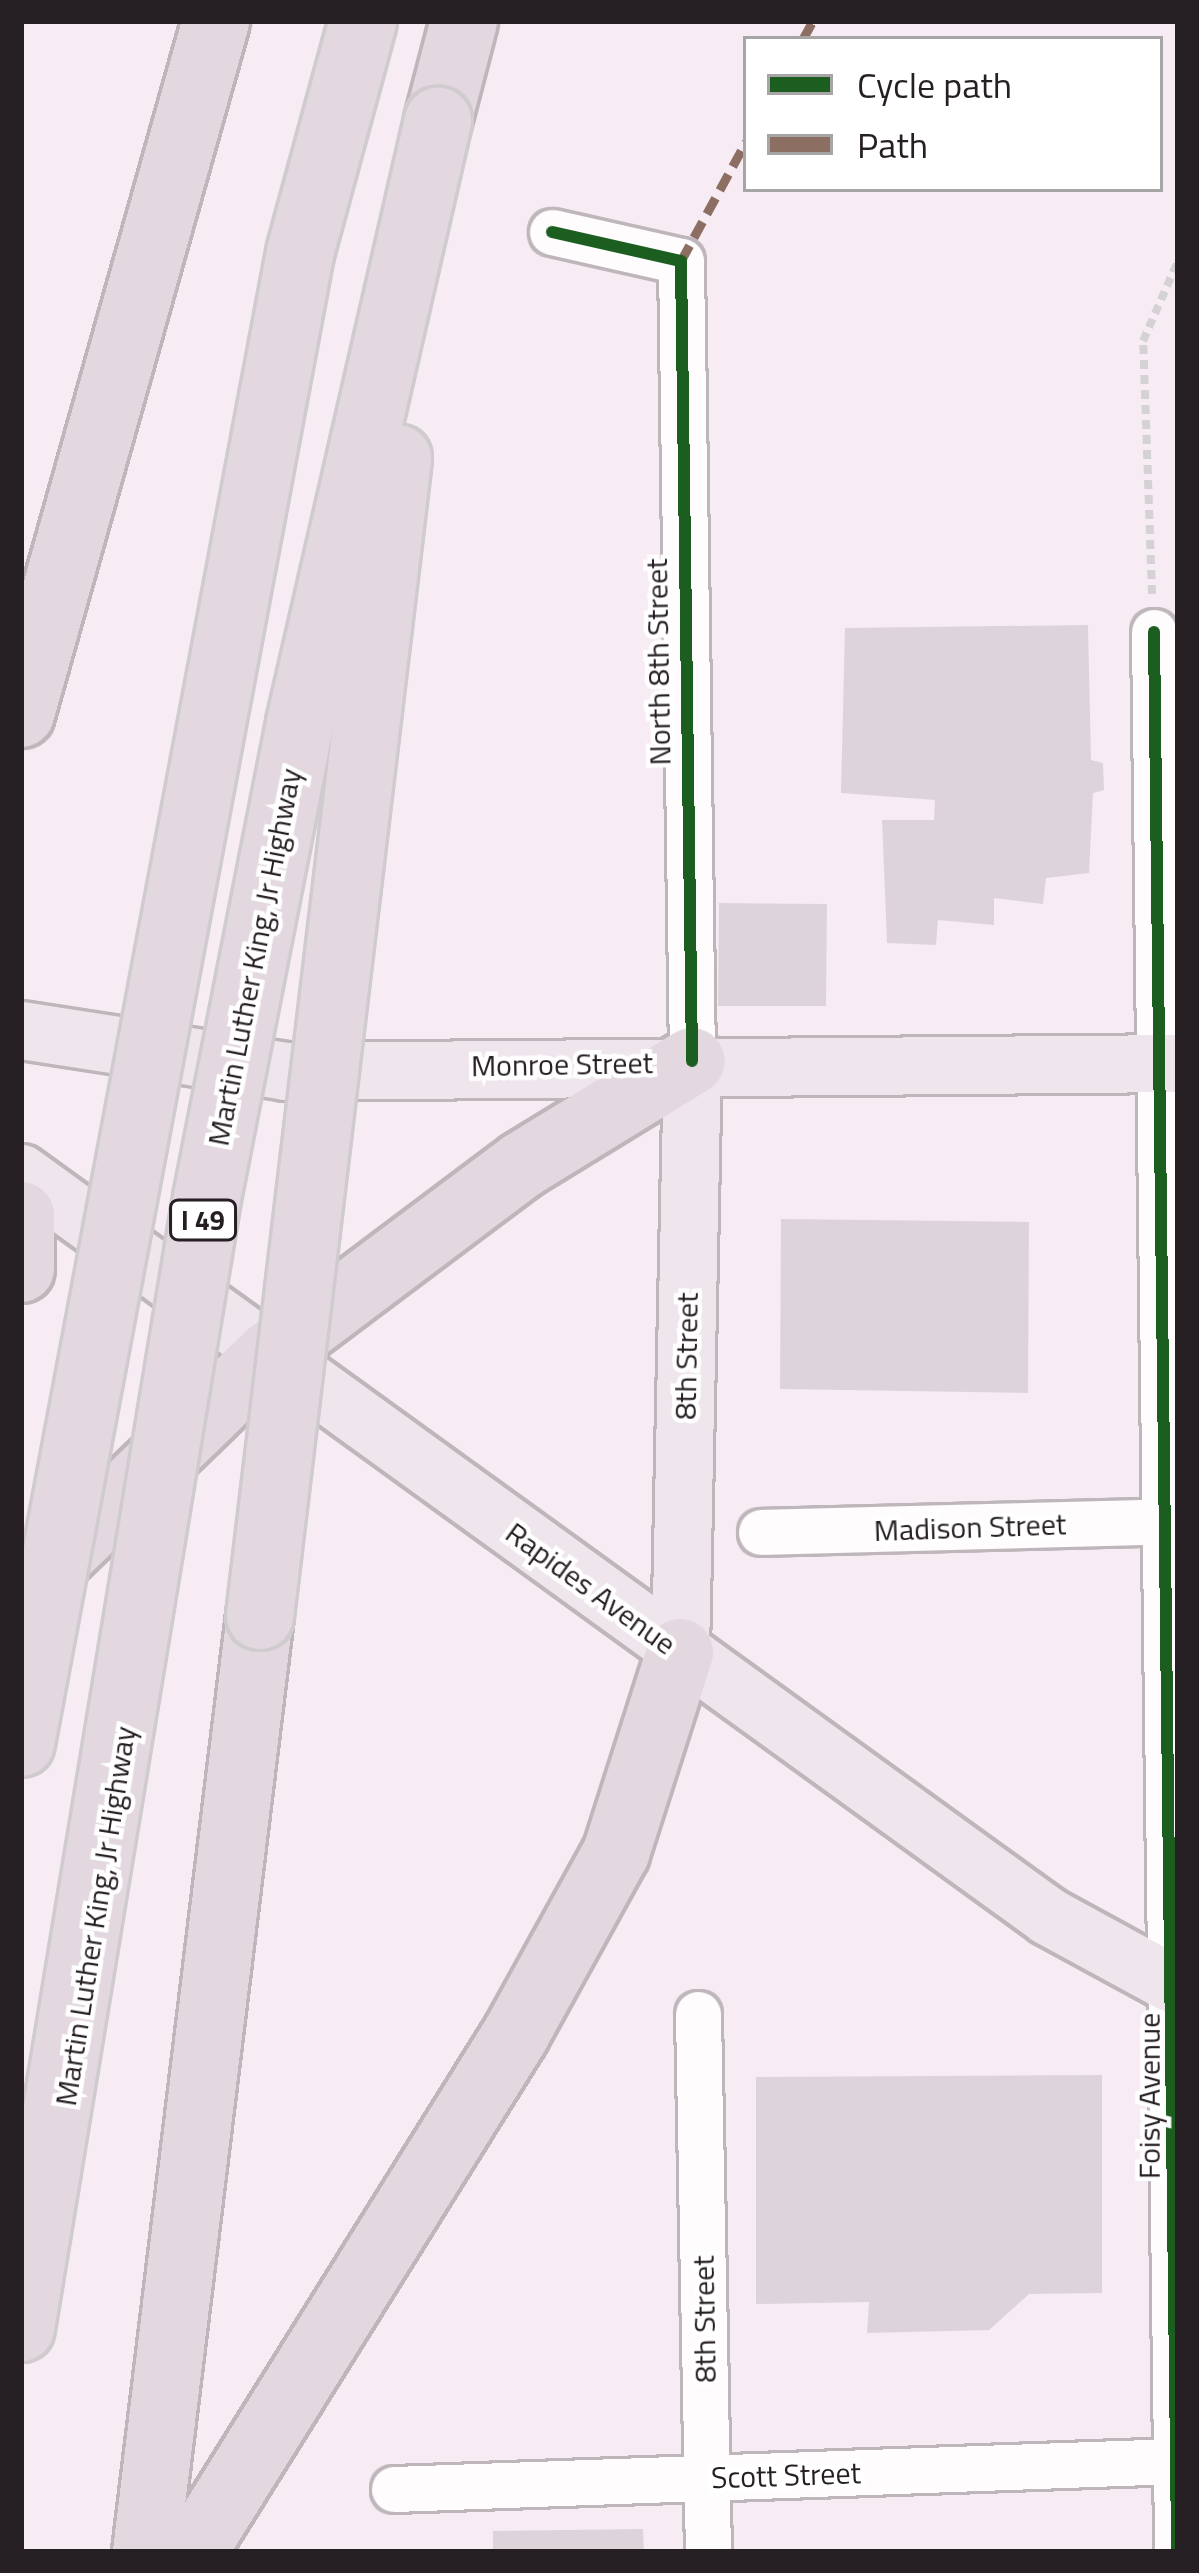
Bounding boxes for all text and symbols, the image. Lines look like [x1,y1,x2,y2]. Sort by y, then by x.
legend [743,36,1163,192]
text: Cycle path [857,57,1012,112]
text: Path [857,117,928,172]
street label: North 8th Street [638,558,678,766]
street label: Martin Luther King, Jr Highway [200,765,308,1149]
street label: Monroe Street [471,1044,653,1084]
road number: I 49 [167,1199,239,1241]
street label: 8th Street [667,1292,705,1420]
street label: Madison Street [873,1506,1067,1548]
street label: Rapides Avenue [499,1514,683,1662]
street label: Martin Luther King, Jr Highway [47,1724,143,2108]
street label: Foisy Avenue [1131,2013,1167,2179]
street label: 8th Street [685,2255,723,2383]
street label: Scott Street [710,2454,862,2496]

